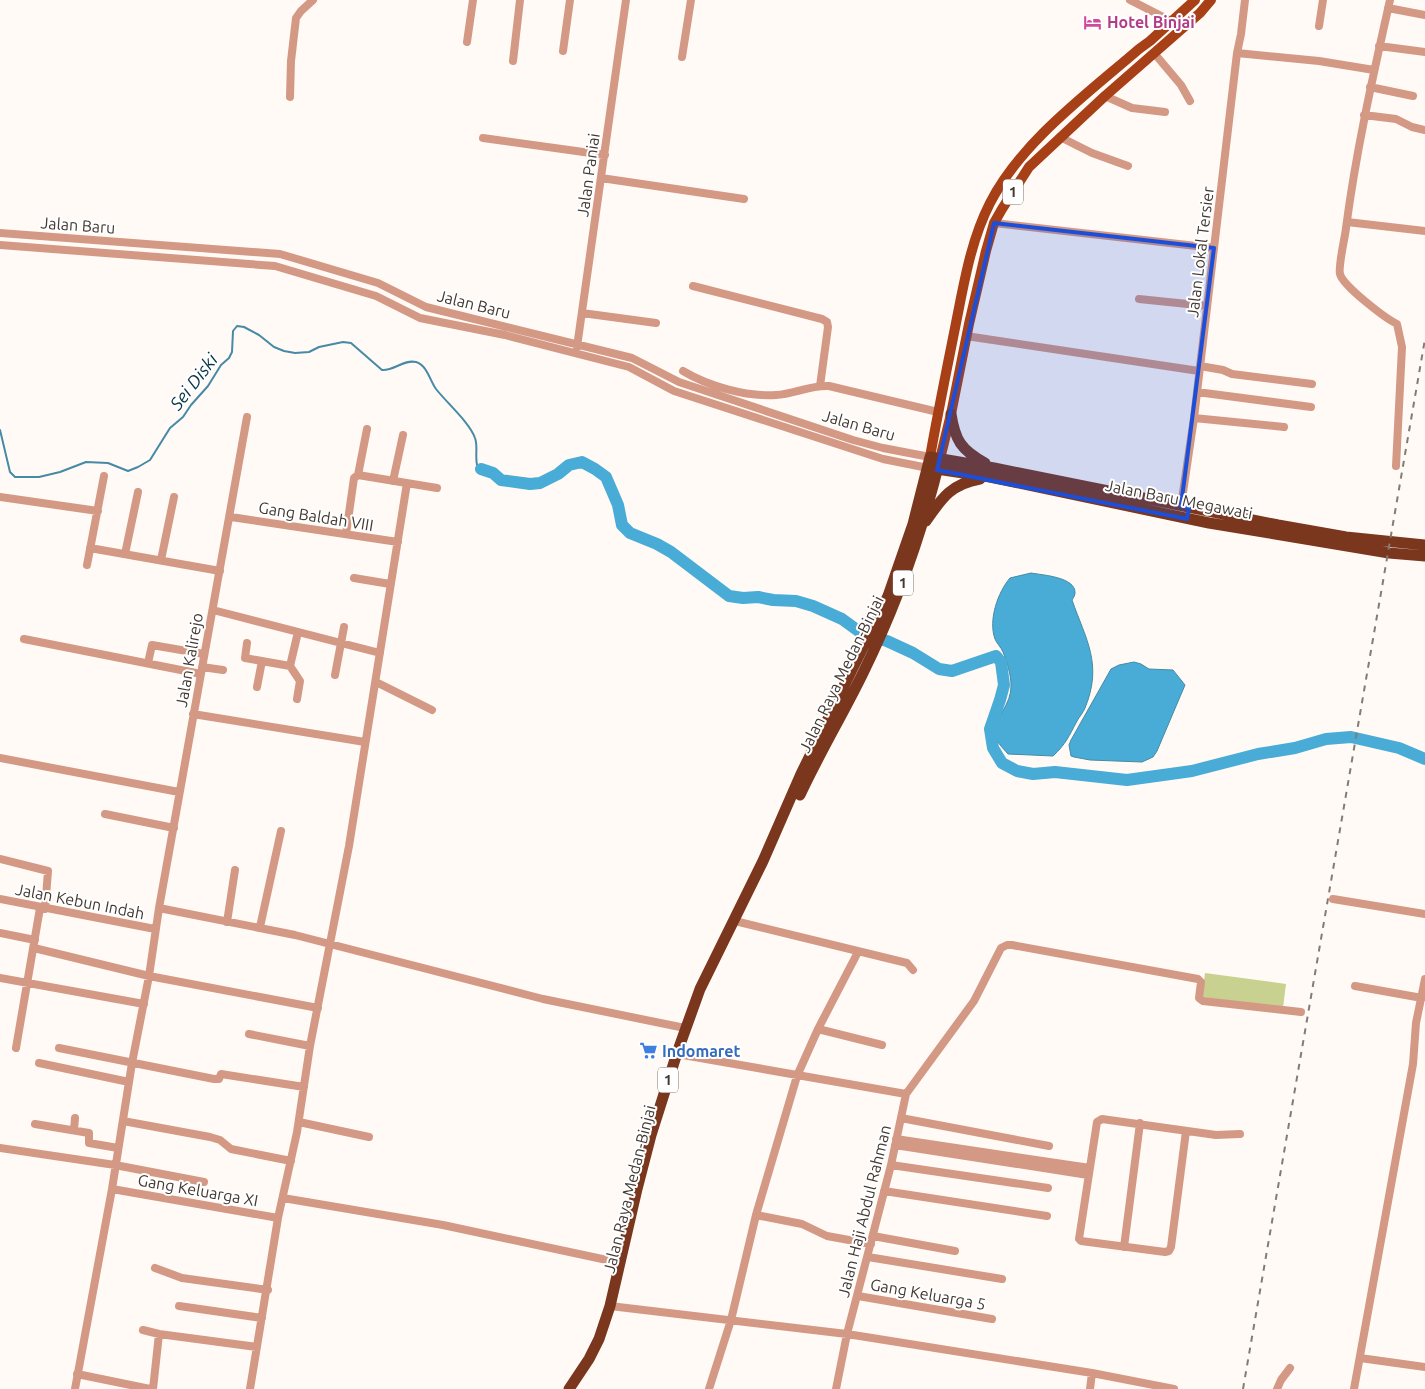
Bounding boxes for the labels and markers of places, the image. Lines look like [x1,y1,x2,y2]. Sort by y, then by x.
hotel icon: Hotel Binjai [1083,12,1103,32]
place label: Hotel Binjai [1107,13,1195,31]
supermarket icon: Indomaret [638,1041,658,1061]
place label: Indomaret [662,1042,741,1060]

